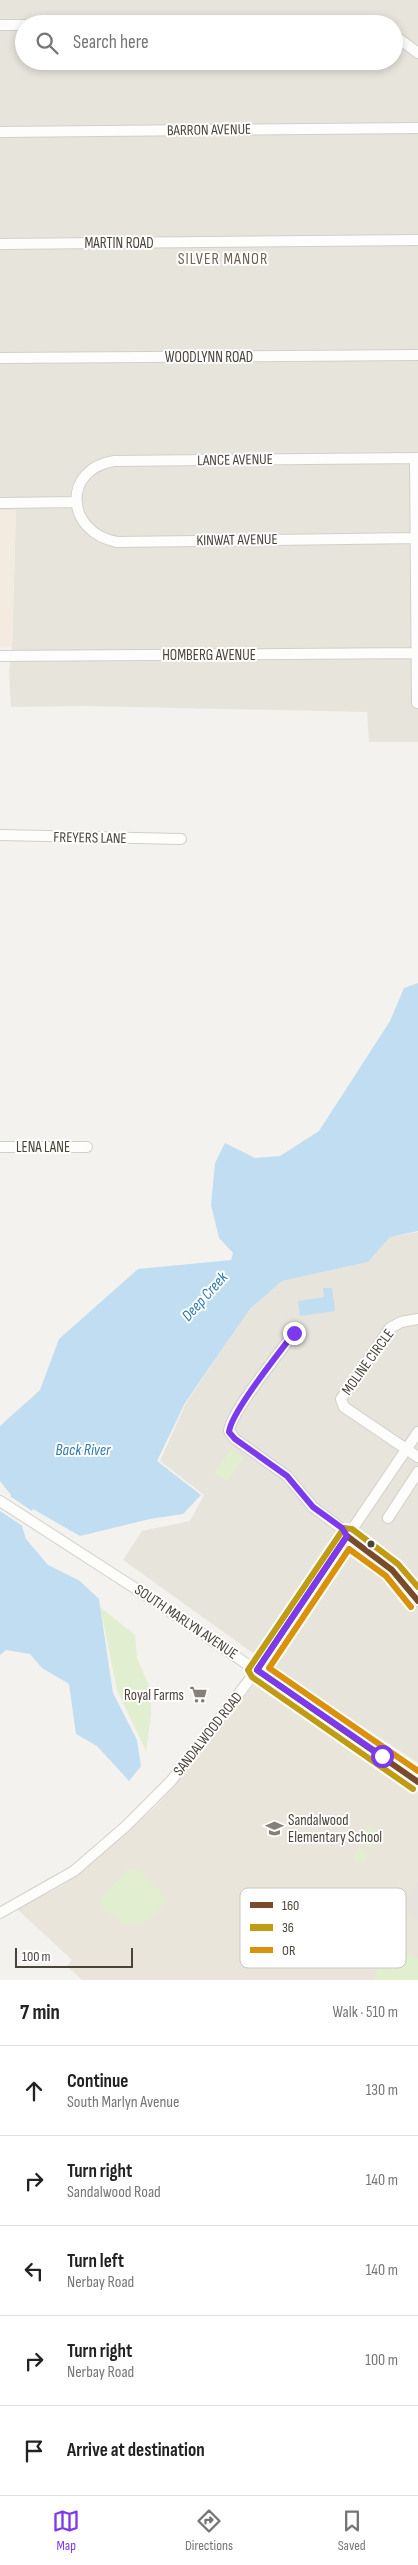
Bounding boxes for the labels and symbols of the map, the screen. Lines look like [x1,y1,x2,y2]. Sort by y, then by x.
street label: BARRON AVENUE [167,120,251,140]
street label: MARTIN ROAD [84,234,154,253]
district label: SILVER MANOR [178,250,268,269]
street label: WOODLYNN ROAD [165,348,253,367]
street label: LANCE AVENUE [197,450,273,470]
street label: KINWAT AVENUE [196,530,278,550]
street label: HOMBERG AVENUE [162,646,256,665]
street label: FREYERS LANE [53,828,127,848]
street label: LENA LANE [16,1138,70,1157]
water label: Deep Creek [178,1268,233,1325]
route end [283,1322,306,1345]
street label: MOLINE CIRCLE [338,1325,398,1399]
water label: Back River [56,1441,111,1460]
unlabelled marker [366,1539,376,1549]
street label: SOUTH MARLYN AVENUE [131,1580,241,1664]
supermarket icon: Royal Farms [188,1685,208,1705]
place label: Royal Farms [124,1686,184,1705]
street label: SANDALWOOD ROAD [169,1688,247,1780]
route start [371,1745,394,1768]
place label: Sandalwood Elementary School [288,1811,382,1847]
school or university icon: Sandalwood Elementary School [264,1819,284,1839]
legend [240,1888,406,1968]
text: 160 [282,1897,299,1914]
text: 36 [282,1919,294,1936]
text: OR [282,1942,296,1959]
scale bar [15,1945,132,1968]

